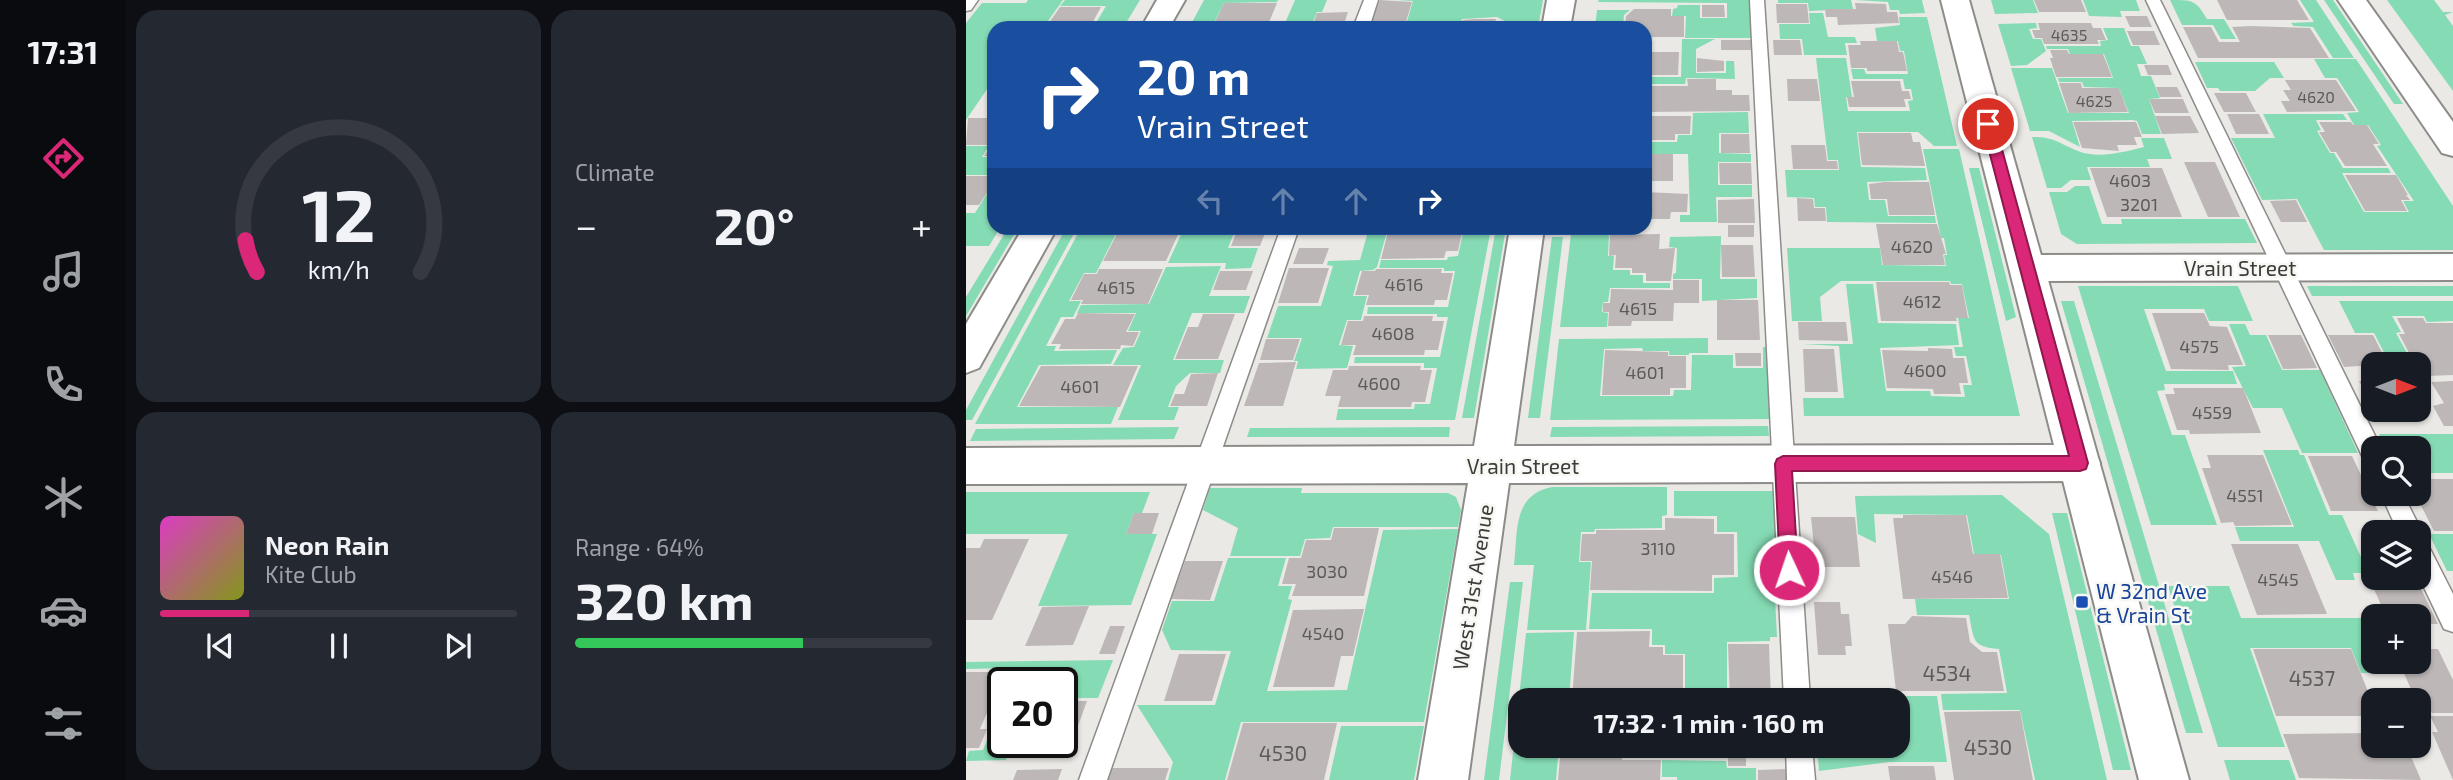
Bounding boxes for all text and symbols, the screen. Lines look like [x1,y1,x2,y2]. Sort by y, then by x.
house number: 4635 [2051,25,2087,44]
text: 17:31 [28,32,98,70]
text: 20 m [1137,46,1250,105]
icon: right [1022,49,1113,140]
house number: 4620 [2297,87,2335,106]
house number: 4625 [2076,91,2112,110]
pin [1958,94,2018,154]
icon: arrive [1969,105,2007,143]
text: Vrain Street [1137,106,1309,144]
icon: directions [39,134,88,183]
text: Climate [575,158,655,186]
text: 12 [302,169,375,257]
house number: 4603 [2109,169,2151,191]
icon: left [1191,182,1229,220]
icon: ahead [1264,182,1302,220]
icon: ahead [1337,182,1375,220]
icon: right [1410,182,1448,220]
text: 20° [714,193,795,255]
house number: 3201 [2120,193,2158,215]
text: − [575,202,597,248]
text: + [911,202,932,248]
house number: 4620 [1891,235,1933,257]
icon: music [39,247,88,296]
text: km/h [307,254,370,284]
street label: Vrain Street [2184,255,2296,280]
house number: 4616 [1385,273,1423,295]
house number: 4615 [1097,276,1135,298]
house number: 4612 [1903,290,1941,312]
house number: 4615 [1619,297,1657,319]
house number: 4608 [1371,322,1415,344]
house number: 4575 [2179,335,2219,357]
north arrow [2361,352,2431,422]
map controls [2361,352,2431,758]
house number: 4600 [1903,359,1947,381]
icon: phone [39,360,88,409]
house number: 4601 [1625,361,1665,383]
house number: 4600 [1357,372,1401,394]
house number: 4601 [1060,375,1100,397]
house number: 4559 [2192,401,2232,423]
button: search [2361,436,2431,506]
street label: Vrain Street [1467,453,1579,478]
icon: climate [39,473,88,522]
house number: 4551 [2226,484,2264,506]
street label: West 31st Avenue [1447,502,1497,672]
button: layers [2361,520,2431,590]
text: Neon Rain [265,529,389,560]
text: Range · 64% [575,533,704,561]
position arrow [1752,533,1826,607]
house number: 3110 [1640,537,1676,559]
text: Kite Club [265,560,357,588]
house number: 3030 [1306,560,1348,582]
house number: 4546 [1931,565,1973,587]
text: 320 km [575,568,754,630]
house number: 4545 [2257,568,2299,590]
place label: W 32nd Ave & Vrain St [2096,578,2207,627]
icon: car [39,586,88,635]
marker: W 32nd Ave & Vrain St [2074,594,2090,610]
button: + [2361,604,2431,674]
house number: 4540 [1302,622,1344,644]
icon: previous [201,627,239,665]
icon: pause [320,627,358,665]
icon: next [439,627,477,665]
house number: 4534 [1923,660,1971,685]
house number: 4537 [2289,665,2336,690]
speed limit sign: 20 [987,667,1078,758]
button: − [2361,688,2431,758]
icon: filters [39,699,88,748]
text: 17:32 · 1 min · 160 m [1593,707,1825,738]
house number: 4530 [1964,734,2012,759]
house number: 4530 [1259,740,1307,765]

